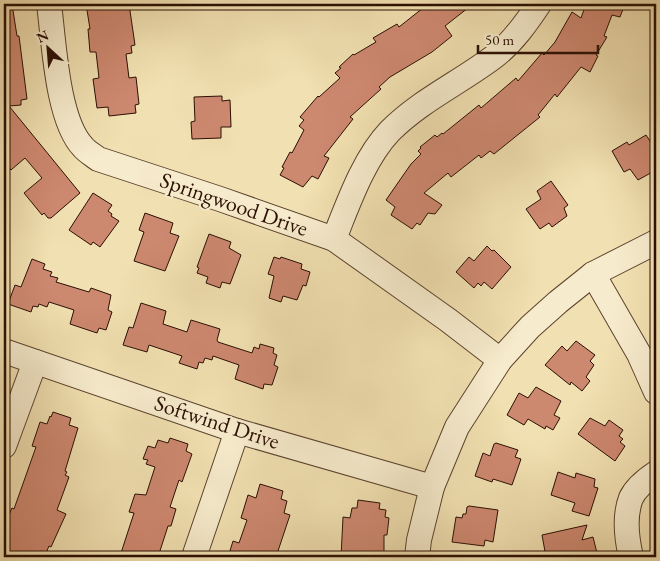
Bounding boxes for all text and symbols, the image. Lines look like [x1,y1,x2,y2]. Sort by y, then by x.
north arrow [22,22,72,72]
scale bar [478,22,598,54]
text: N [33,25,52,47]
text: 50 m [485,30,514,49]
street label: Springwood Drive [156,165,312,243]
street label: Softwind Drive [151,388,284,456]

